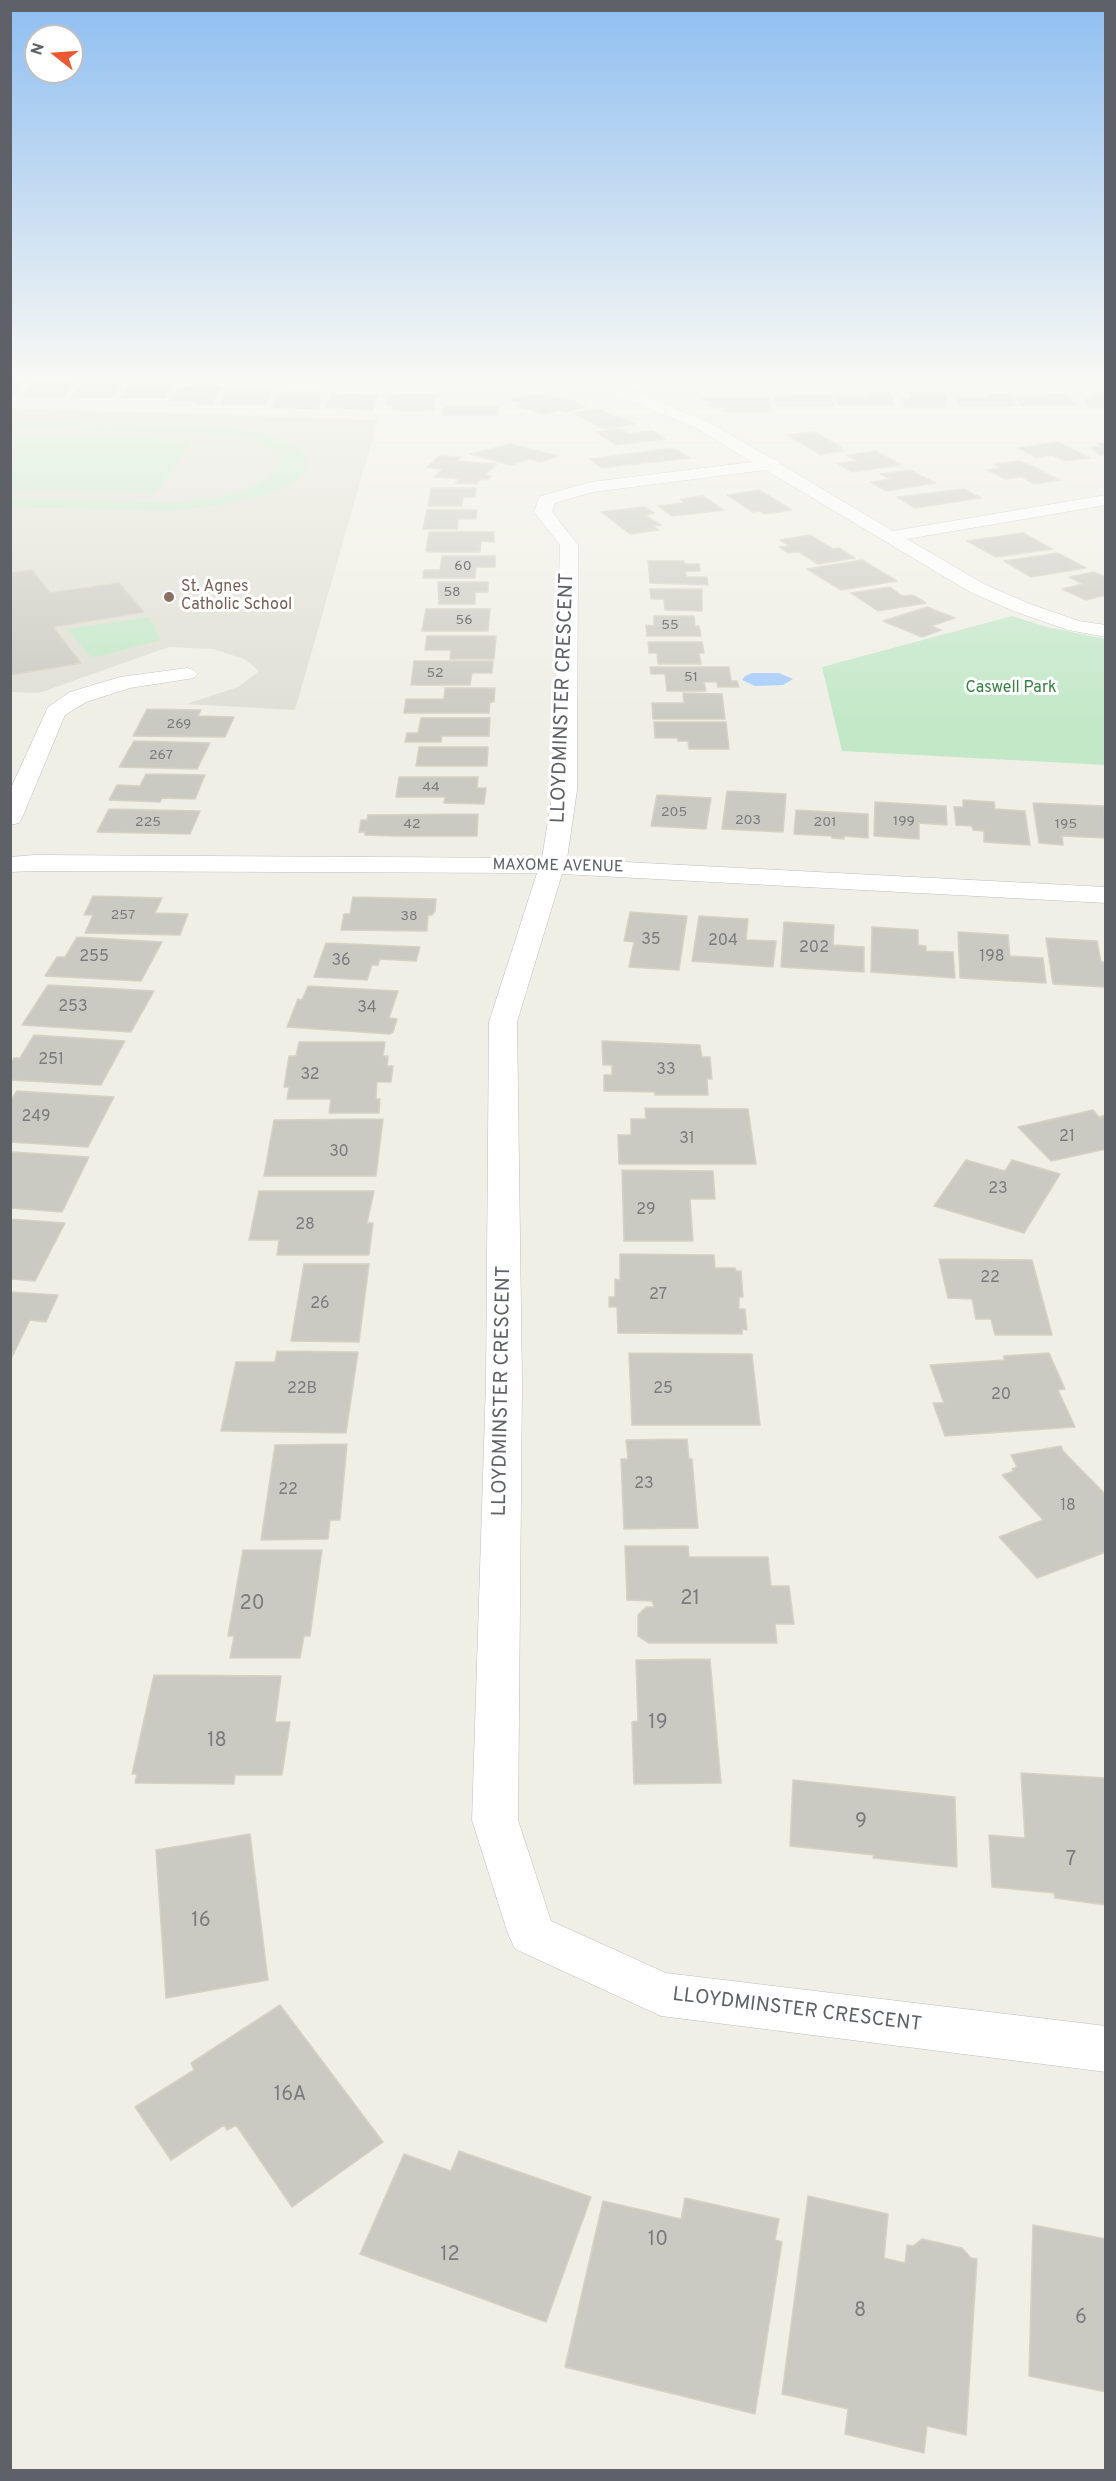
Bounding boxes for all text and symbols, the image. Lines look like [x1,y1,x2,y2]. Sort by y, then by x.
north arrow [24,24,84,84]
text: N [27,41,50,58]
house number: 60 [454,559,472,575]
street label: LLOYDMINSTER CRESCENT [548,572,580,824]
place label: St. Agnes Catholic School [181,578,292,616]
house number: 58 [443,585,461,601]
marker: St. Agnes Catholic School [162,590,176,604]
house number: 56 [455,613,473,629]
house number: 55 [661,618,679,634]
house number: 52 [426,666,444,682]
house number: 51 [684,670,698,686]
park label: Caswell Park [965,679,1057,699]
house number: 269 [167,717,191,733]
house number: 267 [149,748,173,764]
house number: 44 [422,780,440,796]
house number: 205 [661,805,687,821]
house number: 203 [735,813,761,829]
house number: 199 [893,814,915,830]
house number: 225 [135,815,161,831]
house number: 201 [814,815,836,831]
house number: 42 [403,817,421,833]
house number: 195 [1055,817,1077,833]
street label: MAXOME AVENUE [492,856,624,878]
house number: 257 [111,908,135,924]
house number: 38 [401,909,417,925]
house number: 35 [641,931,661,951]
house number: 204 [708,932,738,952]
house number: 202 [799,939,829,959]
house number: 255 [79,948,109,968]
house number: 198 [979,948,1005,968]
house number: 36 [331,952,351,972]
house number: 253 [58,998,88,1018]
house number: 34 [357,999,377,1019]
house number: 251 [38,1051,64,1071]
house number: 33 [656,1061,676,1081]
house number: 32 [300,1066,320,1086]
house number: 249 [22,1108,50,1128]
house number: 21 [1059,1128,1075,1148]
house number: 31 [679,1130,695,1150]
house number: 30 [329,1143,349,1163]
house number: 23 [988,1180,1008,1200]
house number: 29 [636,1201,656,1221]
house number: 28 [295,1216,315,1236]
street label: LLOYDMINSTER CRESCENT [489,1265,517,1517]
house number: 22 [980,1269,1000,1289]
house number: 27 [649,1286,667,1306]
house number: 26 [310,1295,330,1315]
house number: 22B [287,1380,317,1400]
house number: 25 [653,1380,673,1400]
house number: 20 [991,1386,1011,1406]
house number: 23 [634,1475,654,1495]
house number: 22 [278,1481,298,1501]
house number: 18 [1060,1497,1076,1517]
house number: 21 [680,1588,700,1612]
house number: 20 [239,1593,265,1617]
house number: 19 [648,1712,668,1736]
house number: 18 [207,1730,227,1754]
house number: 9 [855,1811,867,1835]
house number: 7 [1066,1849,1076,1873]
house number: 16 [191,1910,211,1934]
street label: LLOYDMINSTER CRESCENT [671,1984,923,2038]
house number: 16A [274,2084,306,2108]
house number: 10 [648,2229,668,2253]
house number: 12 [440,2244,460,2268]
house number: 8 [854,2300,866,2324]
house number: 6 [1075,2307,1087,2331]

